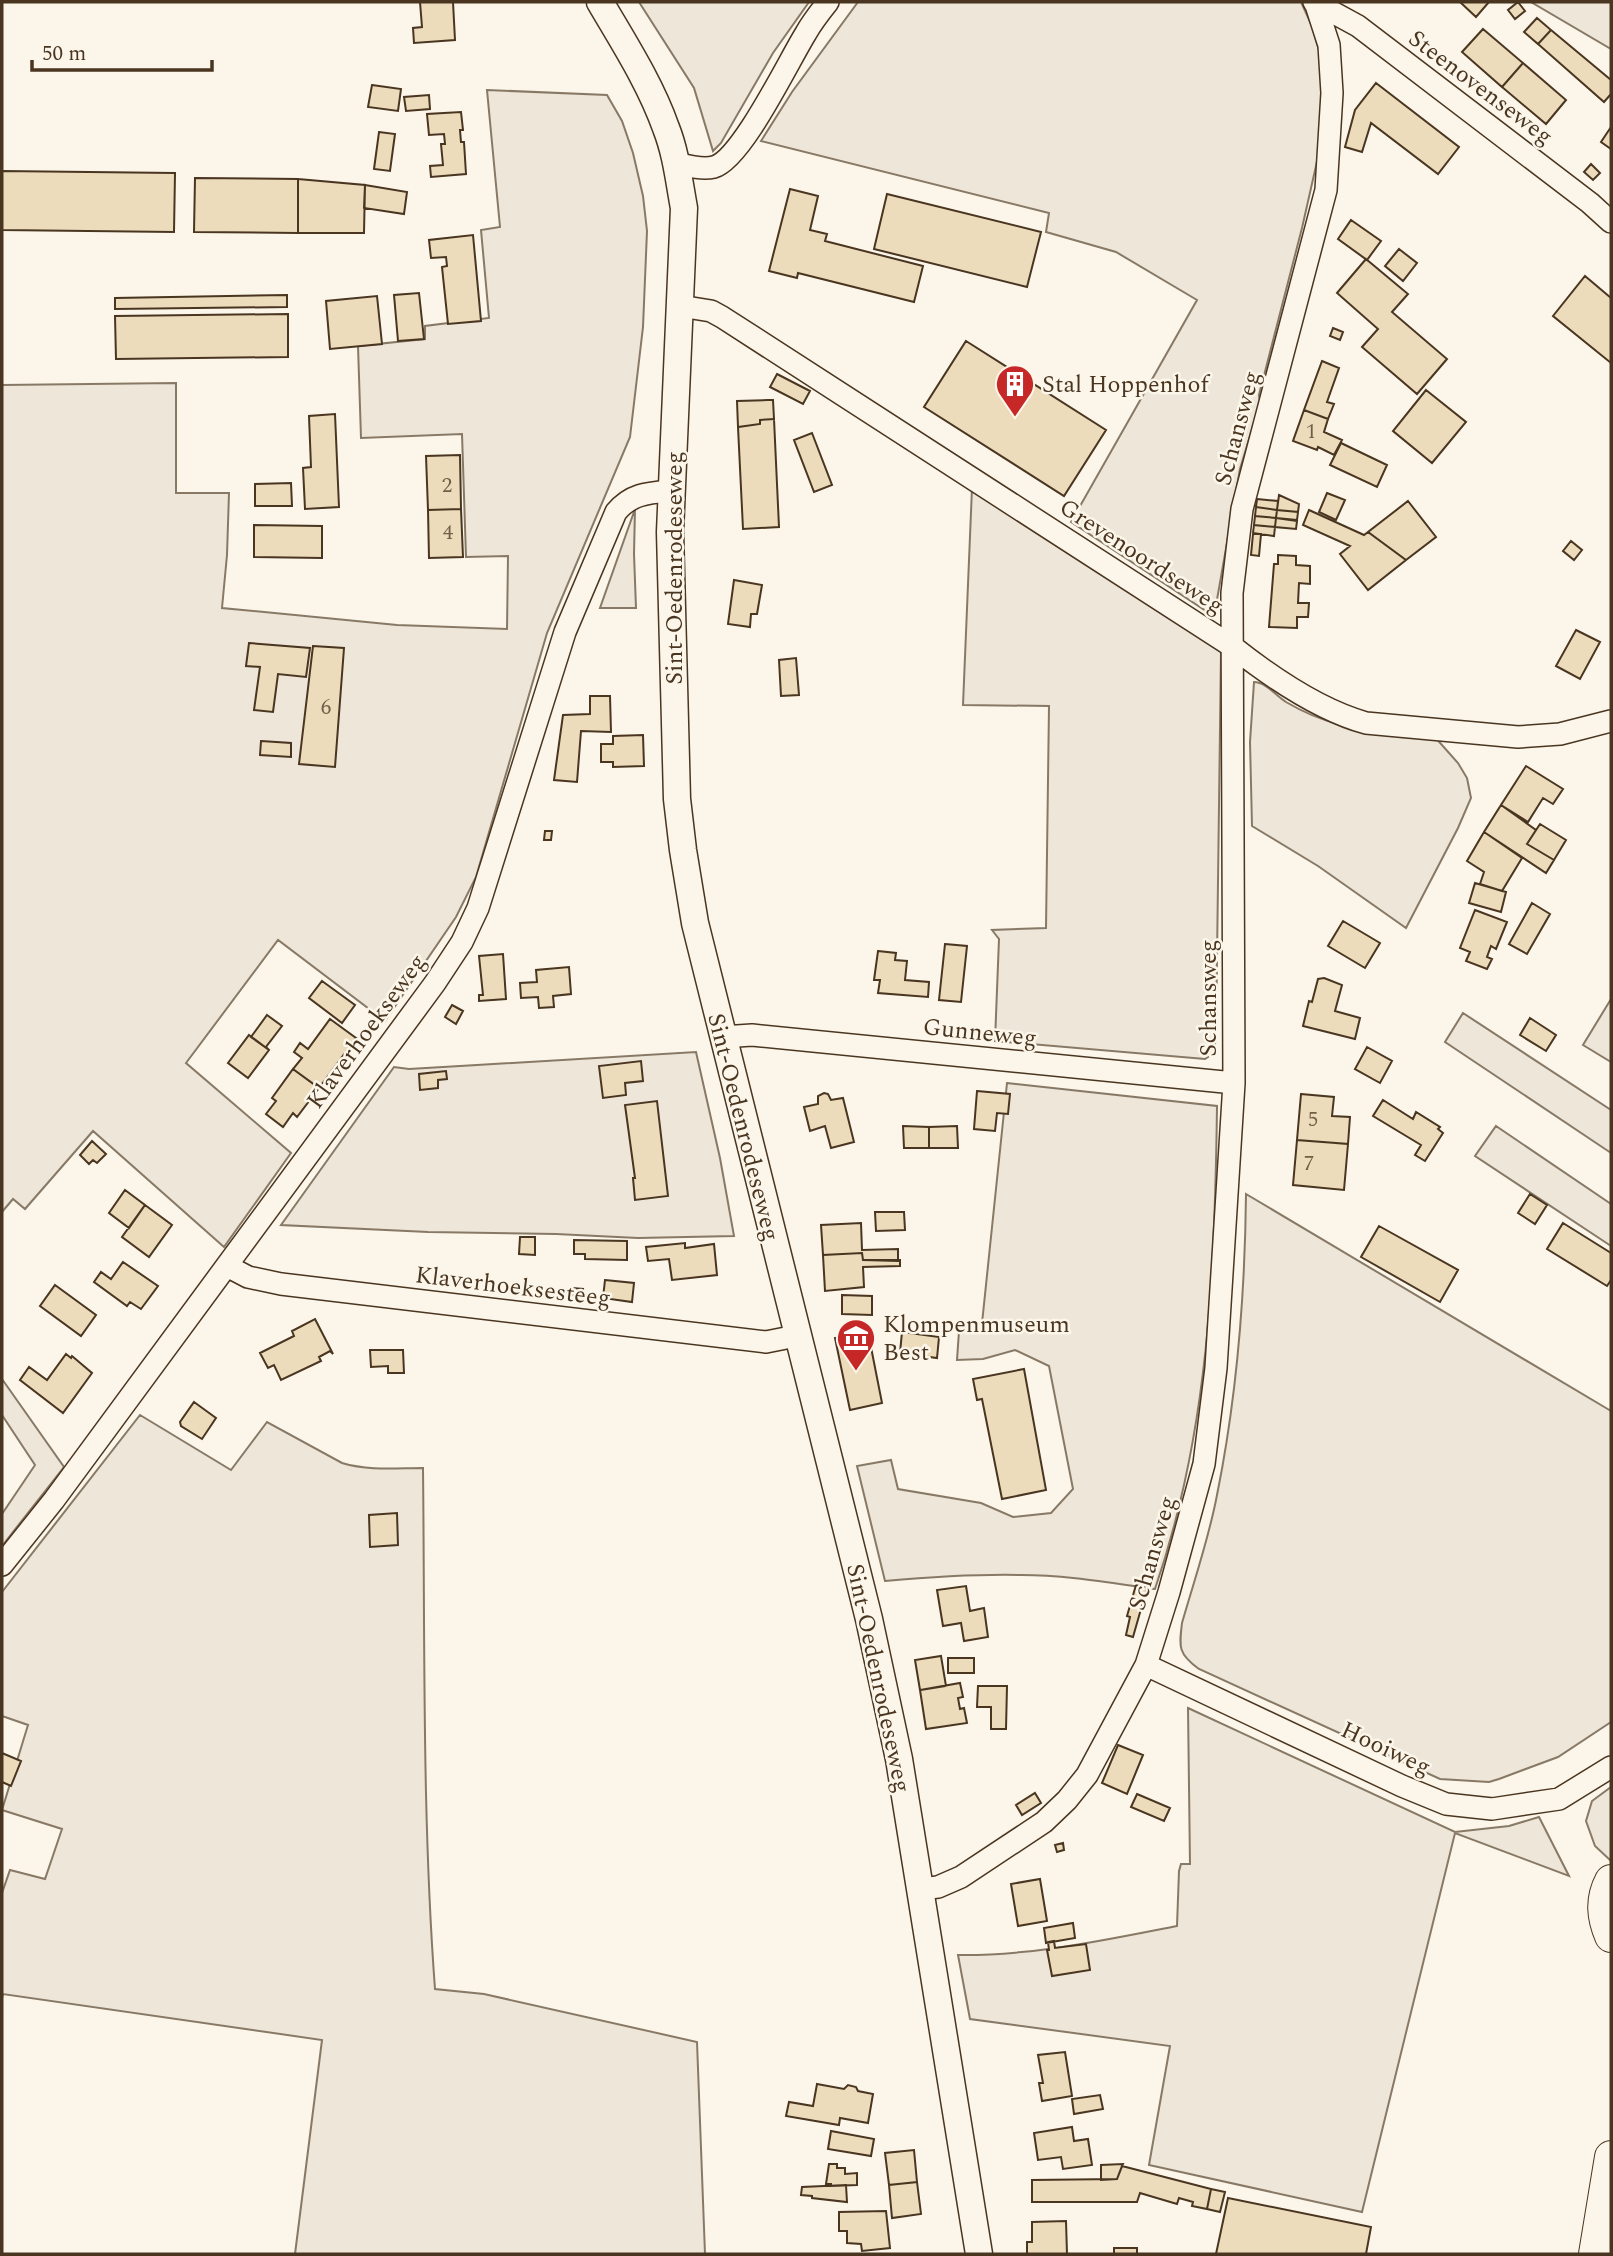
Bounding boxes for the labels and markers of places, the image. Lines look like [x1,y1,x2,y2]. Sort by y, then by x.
building icon: Stal Hoppenhof [994,363,1036,418]
place label: Stal Hoppenhof [1042,367,1210,403]
place label: Klompenmuseum Best [883,1307,1070,1371]
museum icon: Klompenmuseum Best [835,1317,877,1372]

